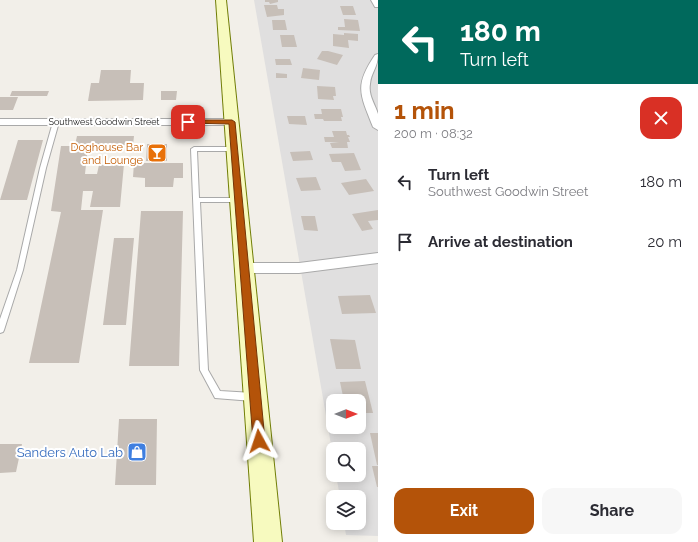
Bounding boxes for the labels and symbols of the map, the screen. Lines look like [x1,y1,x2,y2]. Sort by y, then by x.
pin [171,105,205,139]
street label: Southwest Goodwin Street [49,117,159,127]
place label: Doghouse Bar and Lounge [71,141,144,167]
bar icon: Doghouse Bar and Lounge [146,142,168,164]
north arrow [326,394,366,434]
position arrow [238,420,280,462]
shop icon: Sanders Auto Lab [126,441,148,463]
place label: Sanders Auto Lab [17,445,123,460]

